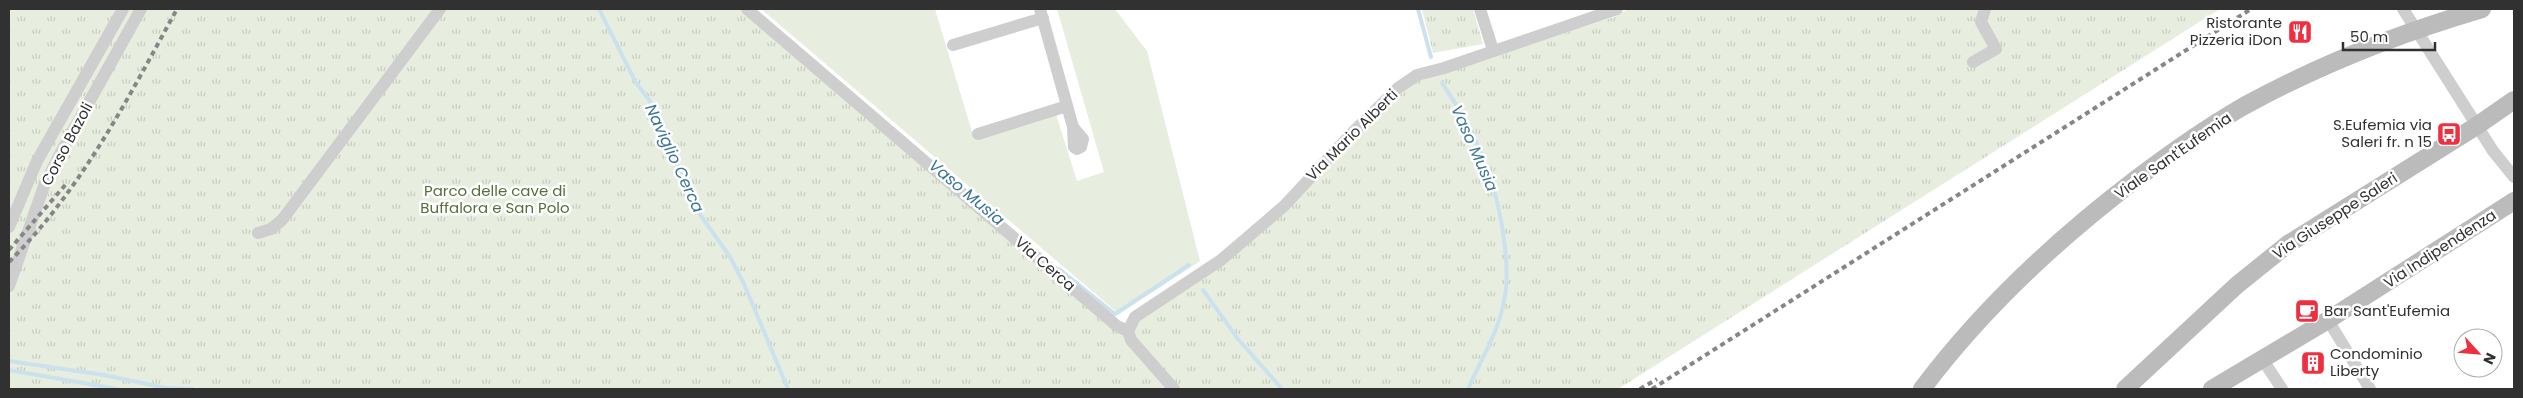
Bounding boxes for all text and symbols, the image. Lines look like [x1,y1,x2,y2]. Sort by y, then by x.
place label: Ristorante Pizzeria iDon [2190,12,2282,50]
restaurant icon: Ristorante Pizzeria iDon [2287,19,2313,45]
scale bar [2343,20,2436,52]
text: 50 m [2350,26,2388,47]
street label: Via Mario Alberti [1301,84,1402,185]
street label: Corso Bazoli [36,99,97,189]
water label: Naviglio Cerca [639,100,710,216]
water label: Vaso Musia [1445,101,1504,195]
street label: Viale Sant'Eufemia [2110,107,2235,204]
place label: S.Eufemia via Saleri fr. n 15 [2333,114,2432,152]
bus stop icon: S.Eufemia via Saleri fr. n 15 [2436,121,2462,147]
water label: Vaso Musia [924,154,1009,231]
street label: Via Giuseppe Saleri [2268,167,2401,264]
park label: Parco delle cave di Buffalora e San Polo [420,180,570,218]
street label: Via Indipendenza [2379,204,2500,293]
street label: Via Cerca [1011,232,1080,296]
cafe icon: Bar Sant'Eufemia [2294,298,2320,324]
place label: Bar Sant'Eufemia [2324,300,2450,321]
north arrow [2453,328,2503,378]
place label: Condominio Liberty [2330,343,2423,381]
building icon: Condominio Liberty [2300,350,2326,376]
text: N [2478,350,2501,368]

